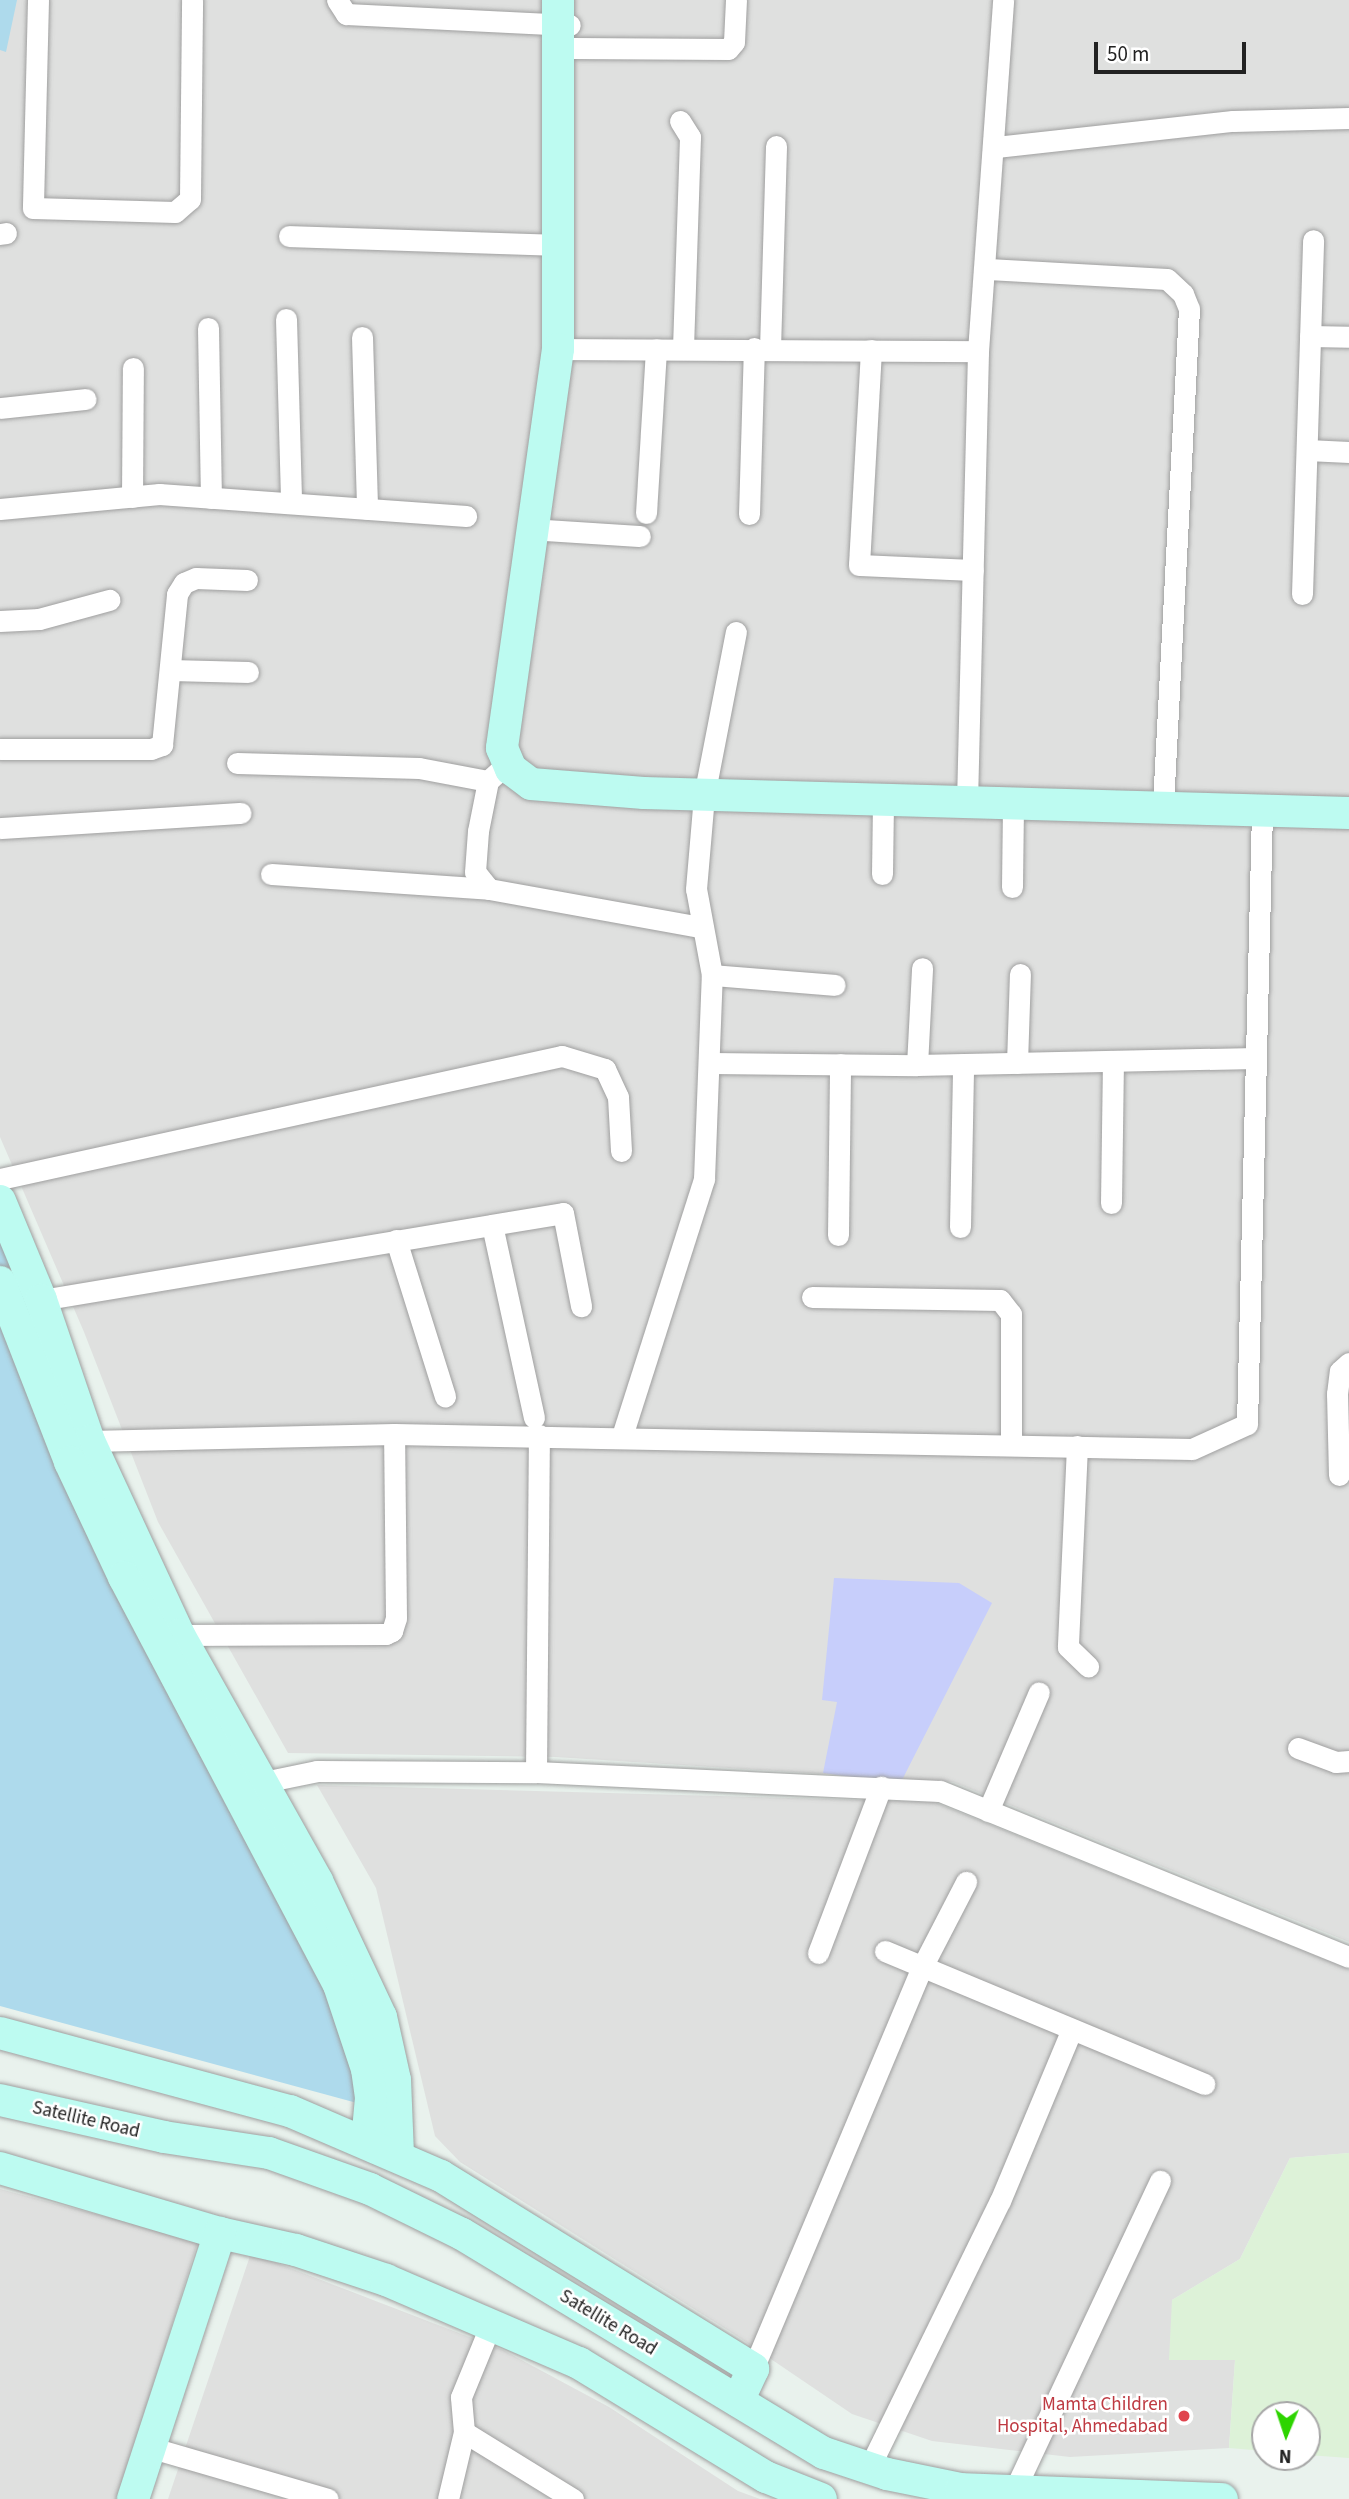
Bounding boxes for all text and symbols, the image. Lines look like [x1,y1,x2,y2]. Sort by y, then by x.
scale bar [1097,28,1249,72]
text: 50 m [1107,39,1149,69]
street label: Satellite Road [30,2097,142,2143]
street label: Satellite Road [555,2285,661,2361]
place label: Mamta Children Hospital, Ahmedabad [997,2394,1168,2438]
north arrow [1251,2401,1321,2471]
marker: Mamta Children Hospital, Ahmedabad [1174,2406,1194,2426]
text: N [1279,2442,1292,2469]

